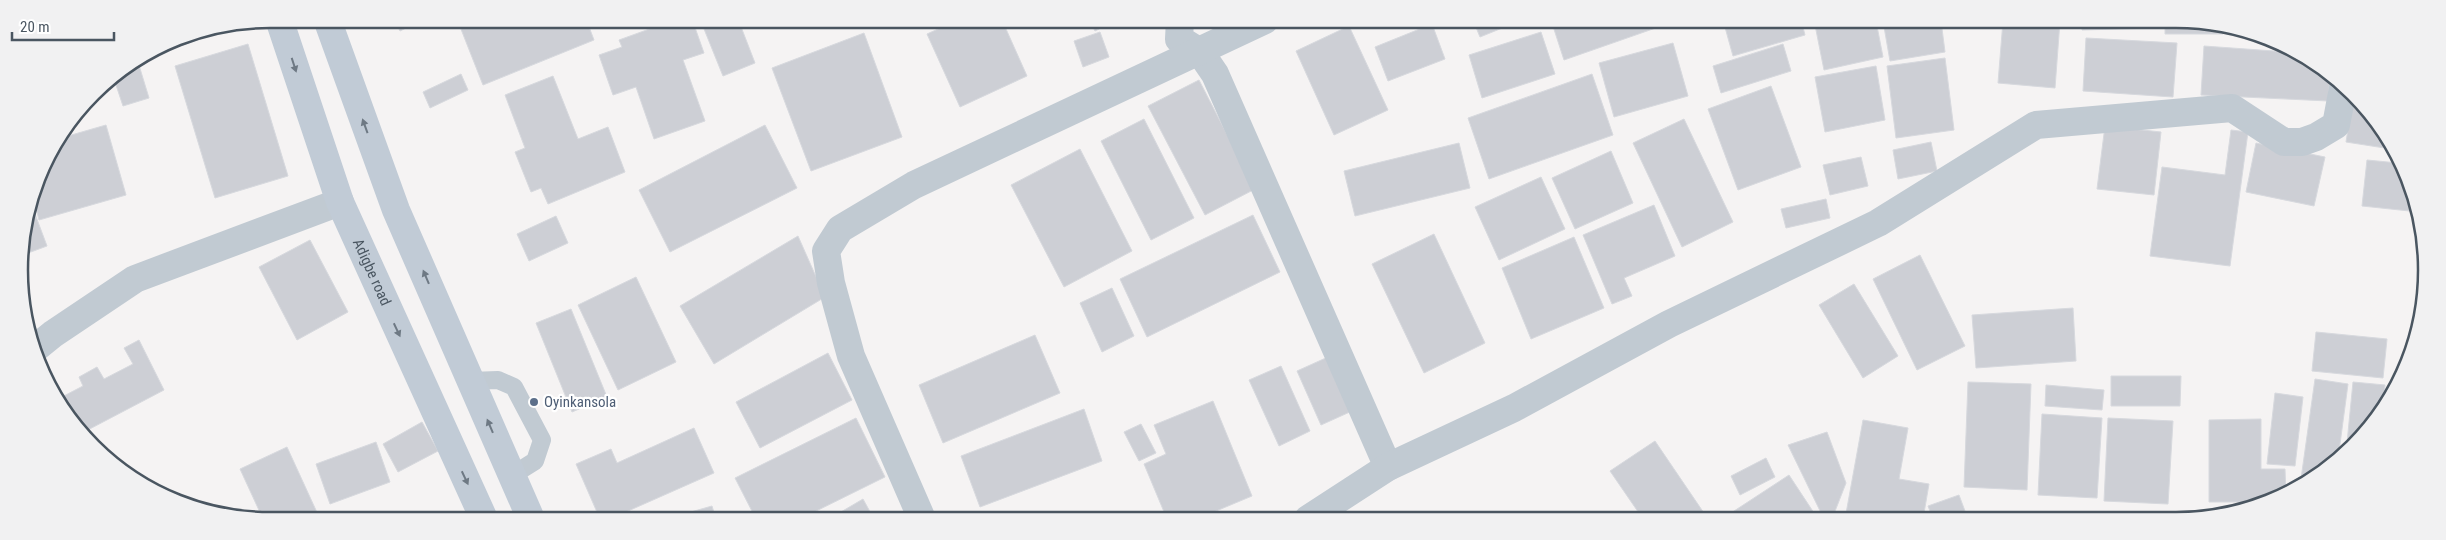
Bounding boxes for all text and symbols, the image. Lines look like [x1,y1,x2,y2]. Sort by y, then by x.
scale bar [12,10,115,42]
text: 20 m [20,18,50,36]
one-way arrow [291,58,299,73]
one-way arrow [361,118,369,133]
street label: Adigbe road [349,236,395,308]
one-way arrow [421,270,429,284]
one-way arrow [393,323,401,337]
place label: Oyinkansola [544,393,616,411]
marker: Oyinkansola [528,396,540,408]
one-way arrow [485,419,493,433]
one-way arrow [461,471,469,485]

